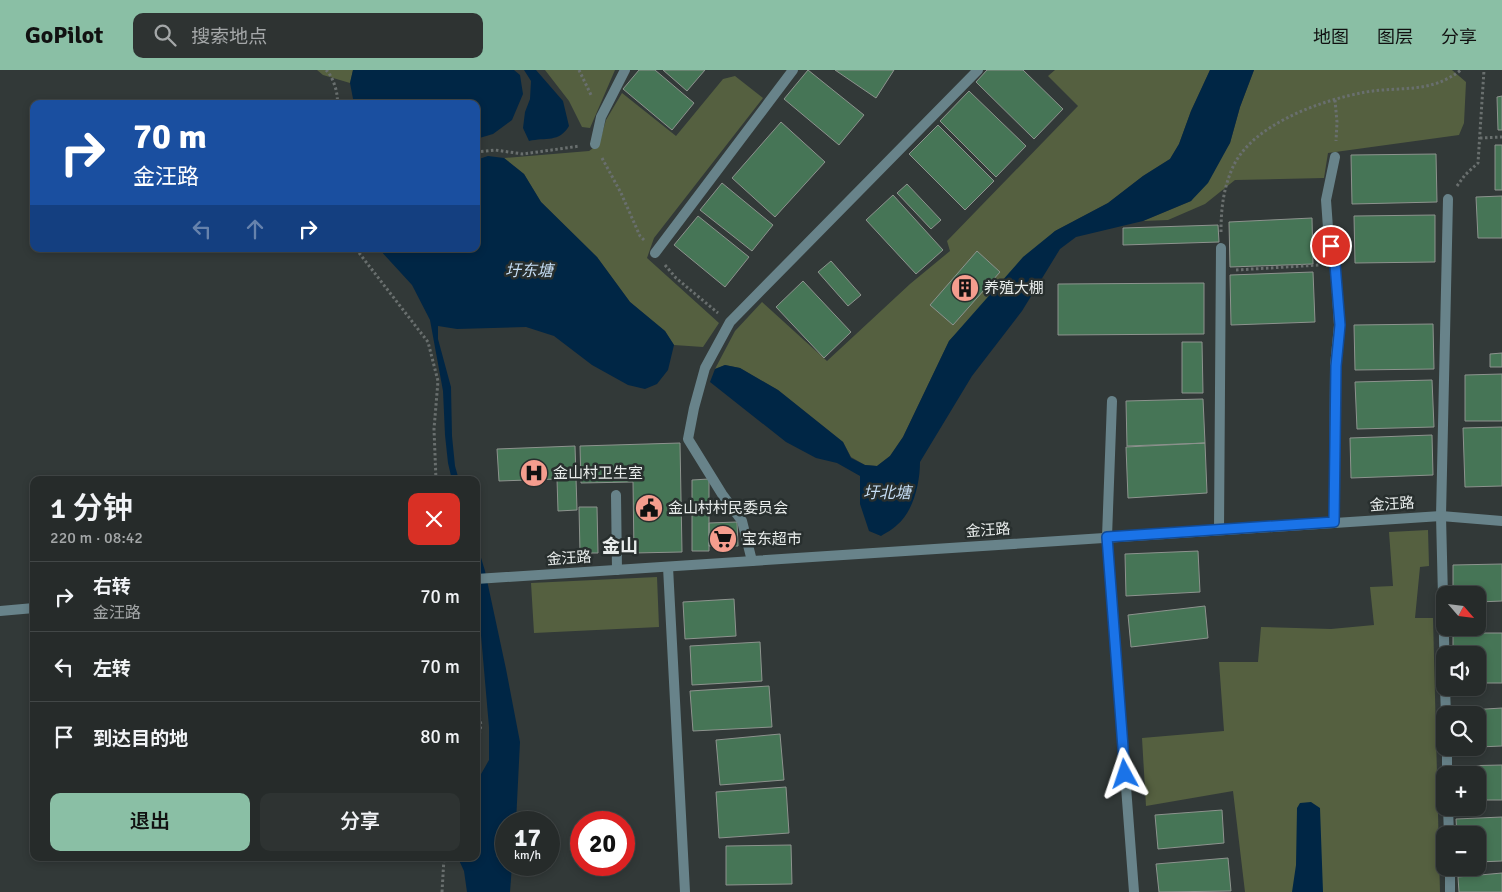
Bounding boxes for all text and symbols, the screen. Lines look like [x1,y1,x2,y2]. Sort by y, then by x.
search box [133,13,483,58]
text: GoPilot [25,20,103,50]
icon: search [151,21,179,49]
text: 搜索地点 [191,25,267,49]
text: 地图 [1313,26,1349,48]
text: 图层 [1377,26,1413,48]
text: 分享 [1441,26,1477,48]
text: 70 m [133,115,207,158]
icon: right [50,120,115,185]
text: 金汪路 [133,163,199,190]
icon: left [188,215,216,243]
icon: ahead [241,215,269,243]
icon: right [294,215,322,243]
pin [1310,225,1352,267]
icon: arrive [1317,232,1345,260]
water label: 圩东塘 [505,261,556,281]
building icon: 养殖大棚 [950,273,980,303]
place label: 养殖大棚 [984,279,1044,297]
hospital icon: 金山村卫生室 [519,458,549,488]
place label: 金山村卫生室 [553,464,643,482]
water label: 圩北塘 [863,483,914,503]
text: 1 分钟 [50,490,133,527]
button: close [408,493,460,545]
public building icon: 金山村村民委员会 [634,493,664,523]
street label: 金汪路 [1369,493,1415,515]
place label: 金山村村民委员会 [668,499,788,517]
street label: 金汪路 [965,519,1011,541]
supermarket icon: 宝东超市 [708,524,738,554]
text: 220 m · 08:42 [50,528,143,548]
place label: 宝东超市 [742,530,802,548]
district label: 金山 [602,535,638,557]
street label: 金汪路 [546,547,592,569]
text: 右转 [93,575,131,599]
icon: right [50,583,78,611]
text: 70 m [420,585,460,609]
north arrow [1436,586,1486,636]
map controls [1436,586,1486,876]
text: 金汪路 [93,603,141,623]
button: sound [1436,646,1486,696]
icon: left [50,653,78,681]
text: 70 m [420,655,460,679]
text: 左转 [93,657,131,681]
button: search [1436,706,1486,756]
icon: arrive [50,723,78,751]
text: 80 m [420,725,460,749]
text: 到达目的地 [93,727,188,751]
position arrow [1098,747,1150,799]
button: + [1436,766,1486,816]
button: 退出 [50,793,250,851]
button: 分享 [260,793,460,851]
speed limit sign: 20 [570,811,635,876]
text: 17 [514,822,541,853]
button: − [1436,826,1486,876]
text: km/h [514,848,541,863]

